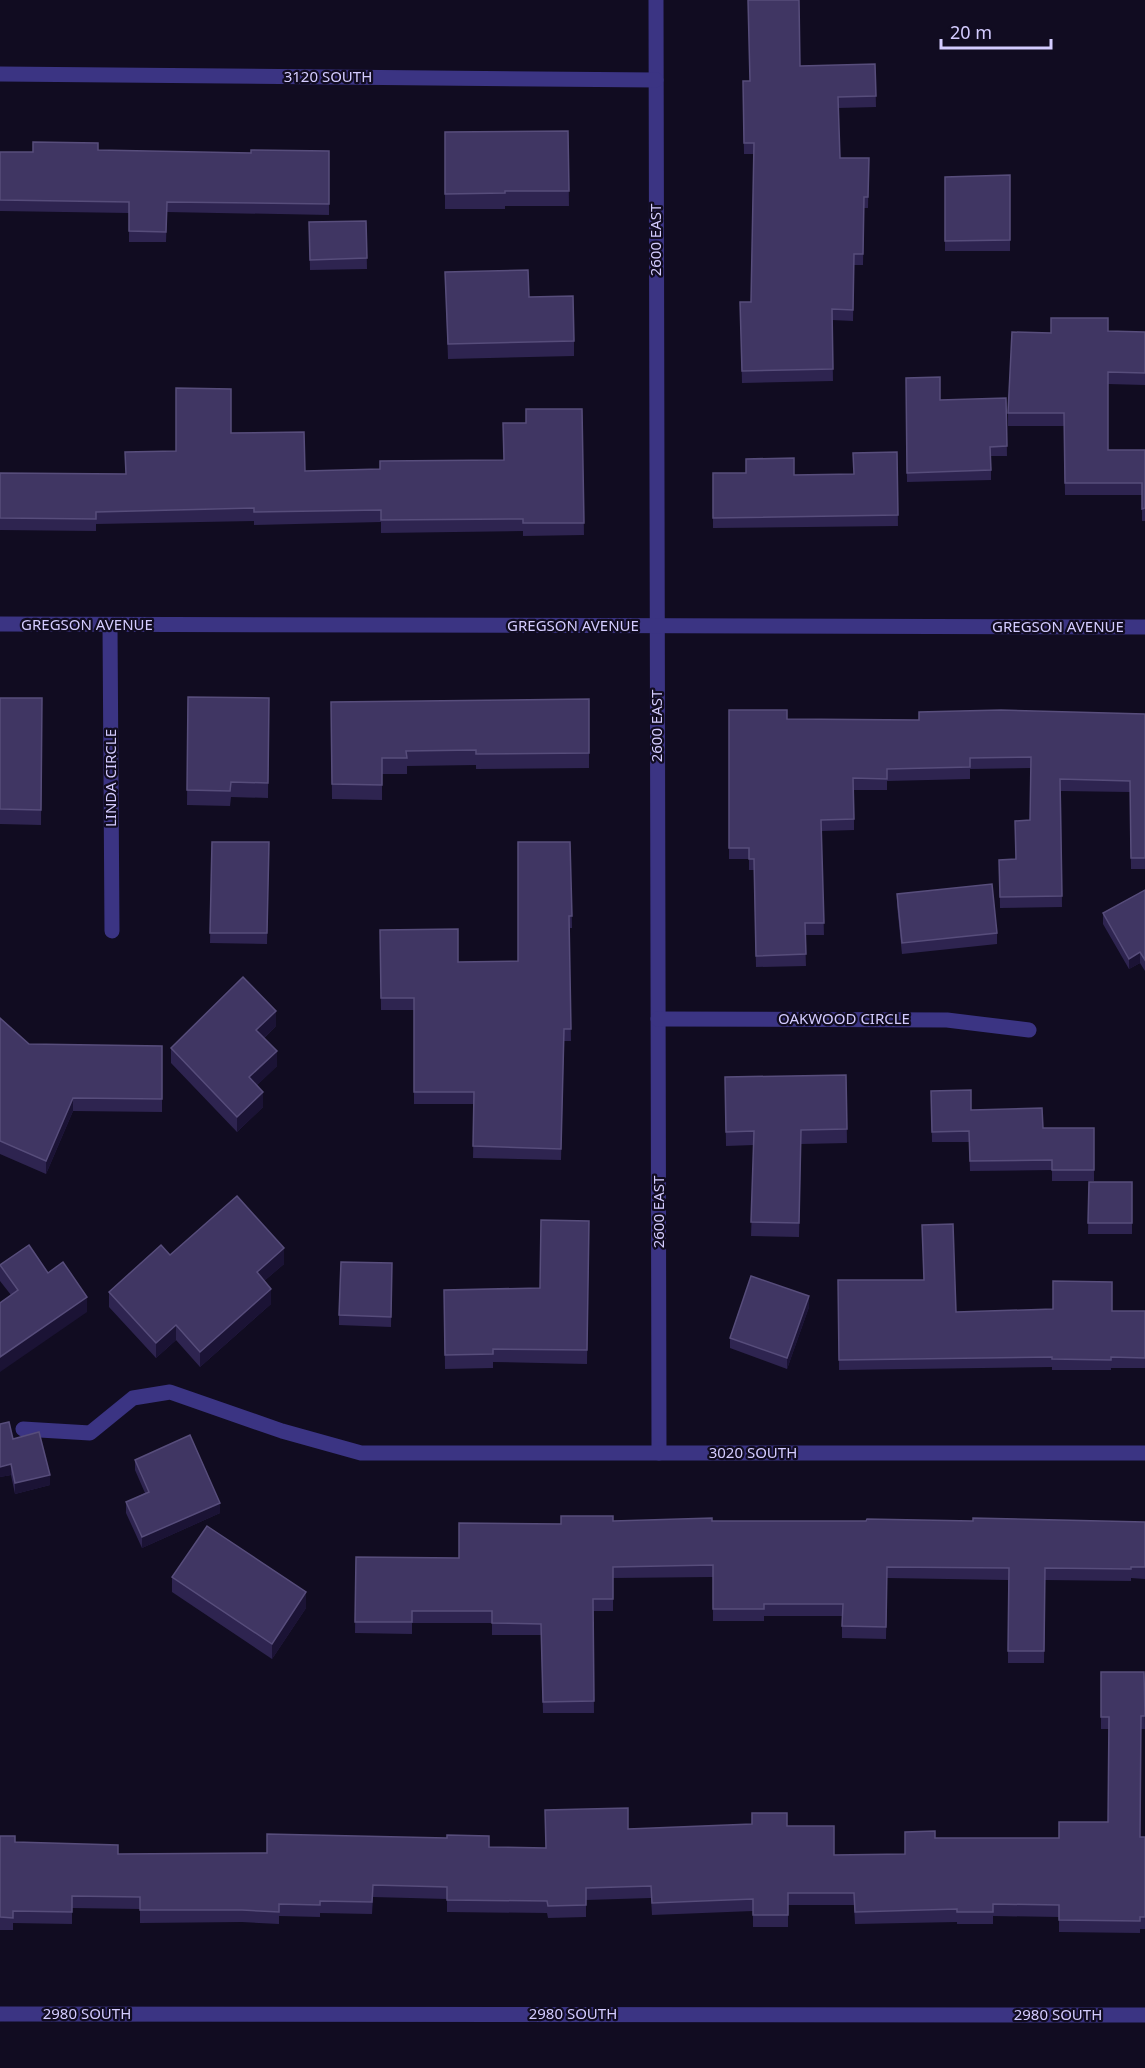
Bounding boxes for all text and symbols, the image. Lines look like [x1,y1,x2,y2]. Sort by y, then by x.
scale bar [941,12,1050,50]
text: 20 m [950,20,992,44]
street label: 3120 SOUTH [284,66,372,86]
street label: 2600 EAST [645,203,665,276]
street label: GREGSON AVENUE [21,614,153,634]
street label: GREGSON AVENUE [507,615,639,635]
street label: GREGSON AVENUE [992,616,1124,636]
street label: 2600 EAST [646,689,666,762]
street label: LINDA CIRCLE [100,729,120,827]
street label: OAKWOOD CIRCLE [778,1008,910,1028]
street label: 2600 EAST [648,1175,668,1248]
street label: 3020 SOUTH [709,1442,797,1462]
street label: 2980 SOUTH [43,2003,131,2023]
street label: 2980 SOUTH [529,2003,617,2023]
street label: 2980 SOUTH [1014,2004,1102,2024]

